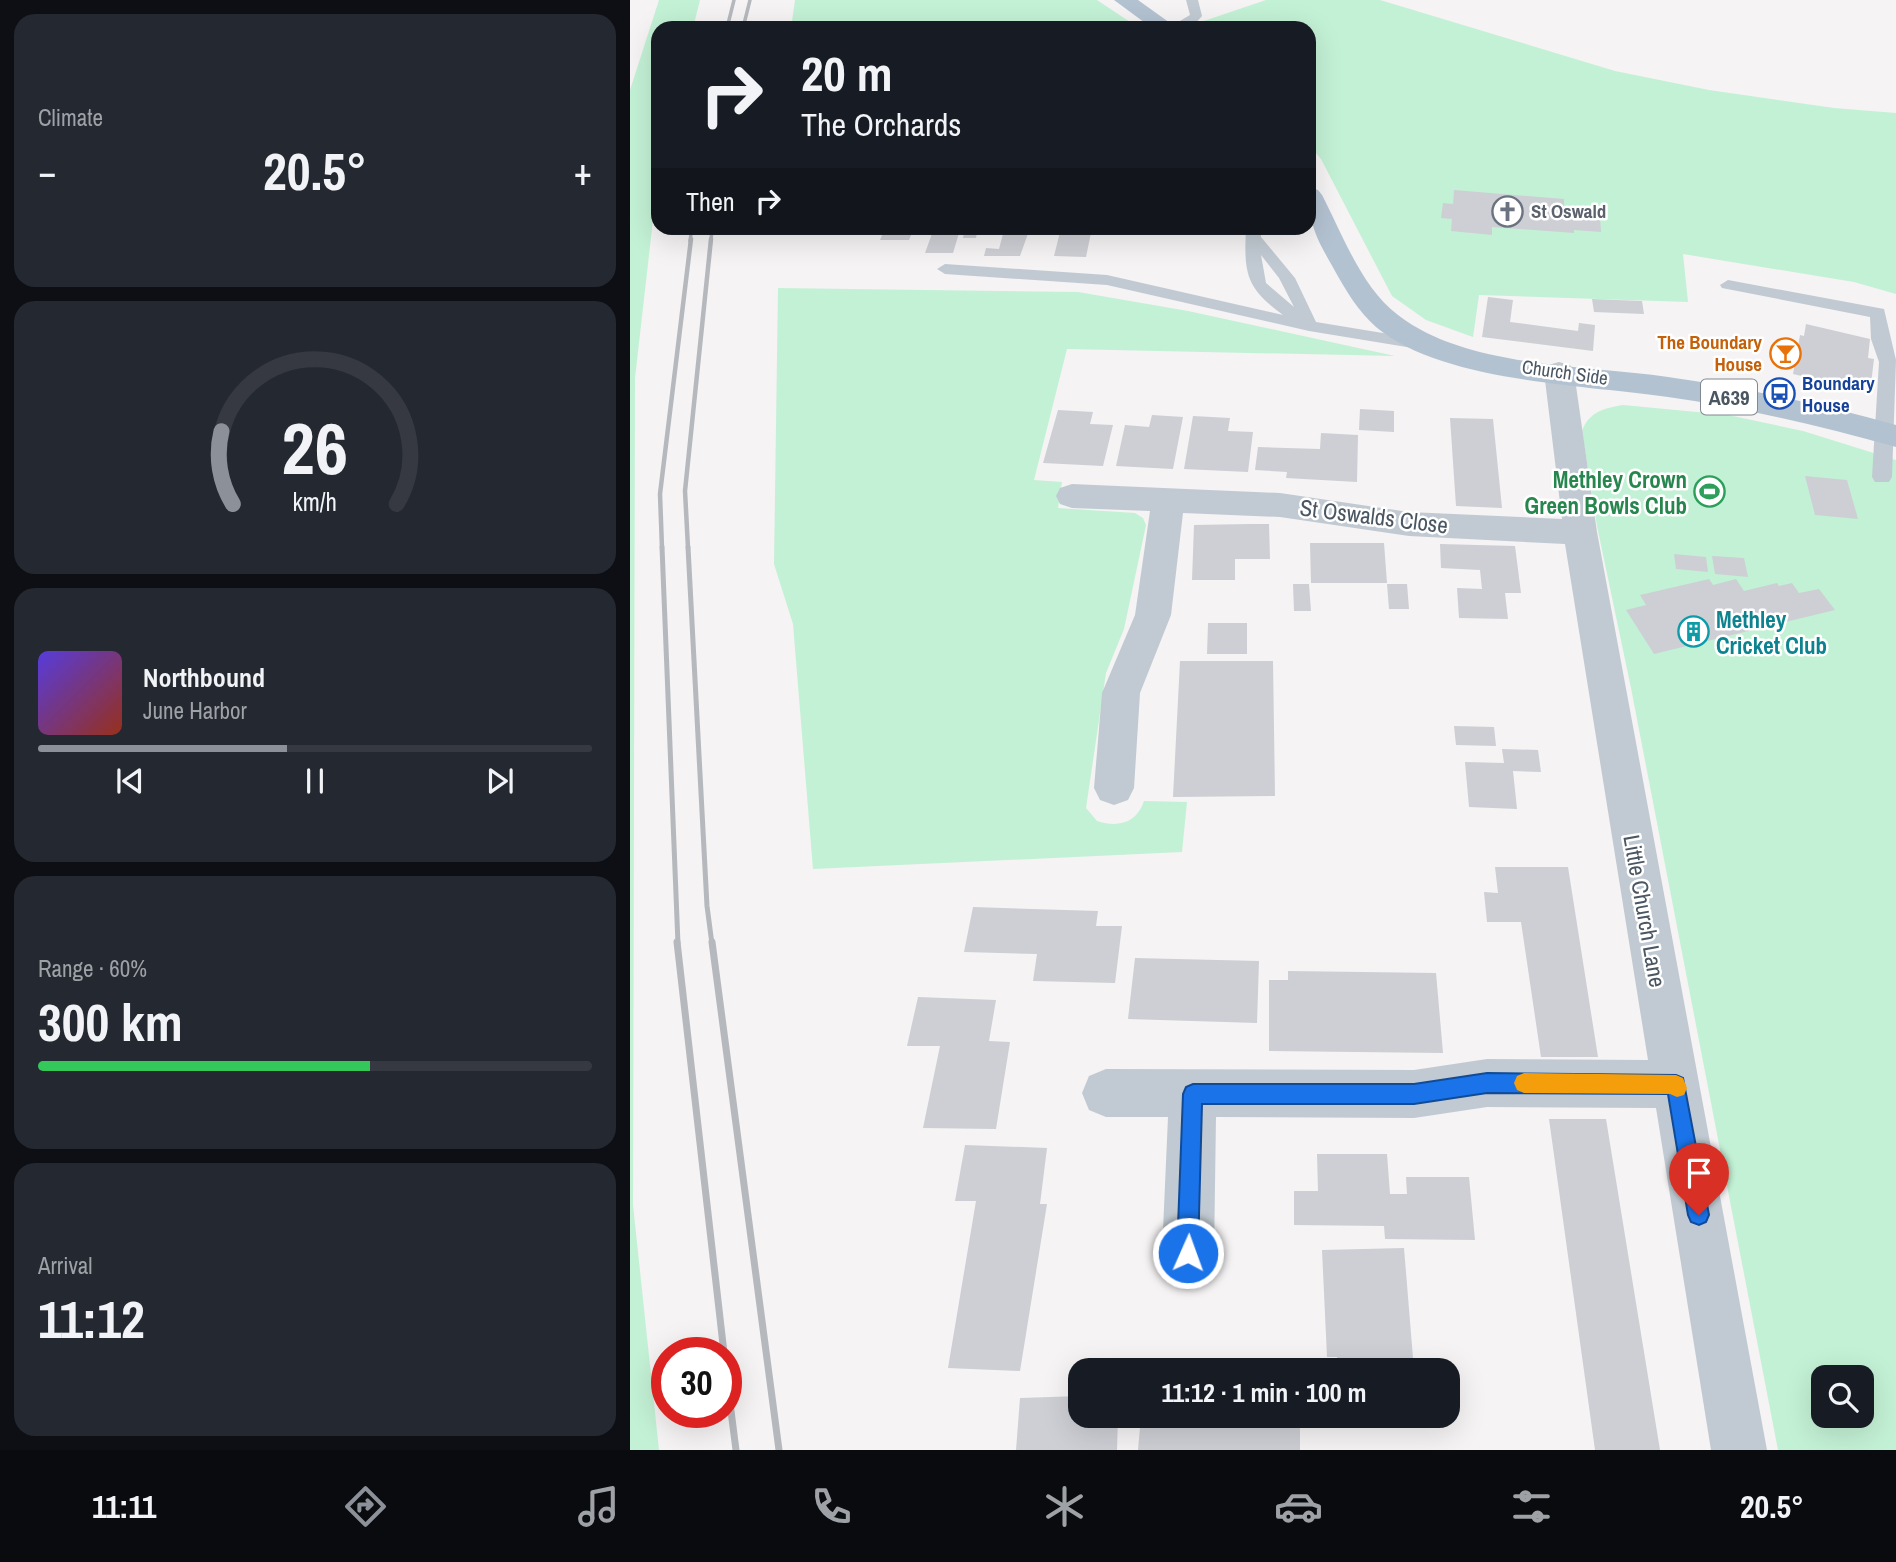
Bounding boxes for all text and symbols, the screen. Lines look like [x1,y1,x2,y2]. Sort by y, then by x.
text: 20 m [801,40,893,106]
icon: right [686,49,777,140]
text: Climate [38,102,103,133]
text: The Orchards [801,103,961,146]
text: 20.5° [263,136,367,206]
text: − [38,146,56,197]
text: + [574,146,592,197]
icon: right [749,182,787,220]
text: Then [686,184,735,219]
church icon: St Oswald [1491,194,1525,228]
place label: St Oswald [1531,198,1606,224]
place label: The Boundary House [1657,329,1762,377]
bar icon: The Boundary House [1768,336,1802,370]
street label: Church Side [1520,353,1610,391]
place label: Boundary House [1802,370,1875,418]
bus stop icon: Boundary House [1762,377,1796,411]
road number: A639 [1701,380,1757,414]
text: 26 [282,399,348,497]
place label: Methley Crown Green Bowls Club [1525,464,1687,521]
sports icon: Methley Crown Green Bowls Club [1693,475,1727,509]
text: km/h [293,485,337,519]
street label: St Oswalds Close [1298,492,1450,540]
place label: Methley Cricket Club [1716,604,1827,661]
building icon: Methley Cricket Club [1676,615,1710,649]
text: Northbound [143,660,265,695]
text: June Harbor [143,695,247,726]
icon: previous [111,762,149,800]
icon: pause [296,762,334,800]
icon: next [481,762,519,800]
street label: Little Church Lane [1616,832,1674,990]
text: Range · 60% [38,953,147,984]
text: 300 km [38,987,183,1057]
pin [1669,1143,1729,1215]
icon: arrive [1680,1154,1718,1192]
position arrow [1151,1216,1225,1290]
text: Arrival [38,1250,93,1281]
text: 11:12 [38,1284,145,1354]
speed limit sign: 30 [651,1337,742,1428]
map controls [1811,1365,1874,1428]
button: search [1811,1365,1874,1428]
text: 11:12 · 1 min · 100 m [1161,1375,1367,1410]
icon: directions [341,1482,390,1531]
icon: music [574,1482,623,1531]
icon: phone [807,1482,856,1531]
icon: climate [1040,1482,1089,1531]
icon: car [1274,1482,1323,1531]
icon: filters [1507,1482,1556,1531]
text: 11:11 [92,1485,156,1528]
text: 20.5° [1740,1485,1804,1528]

